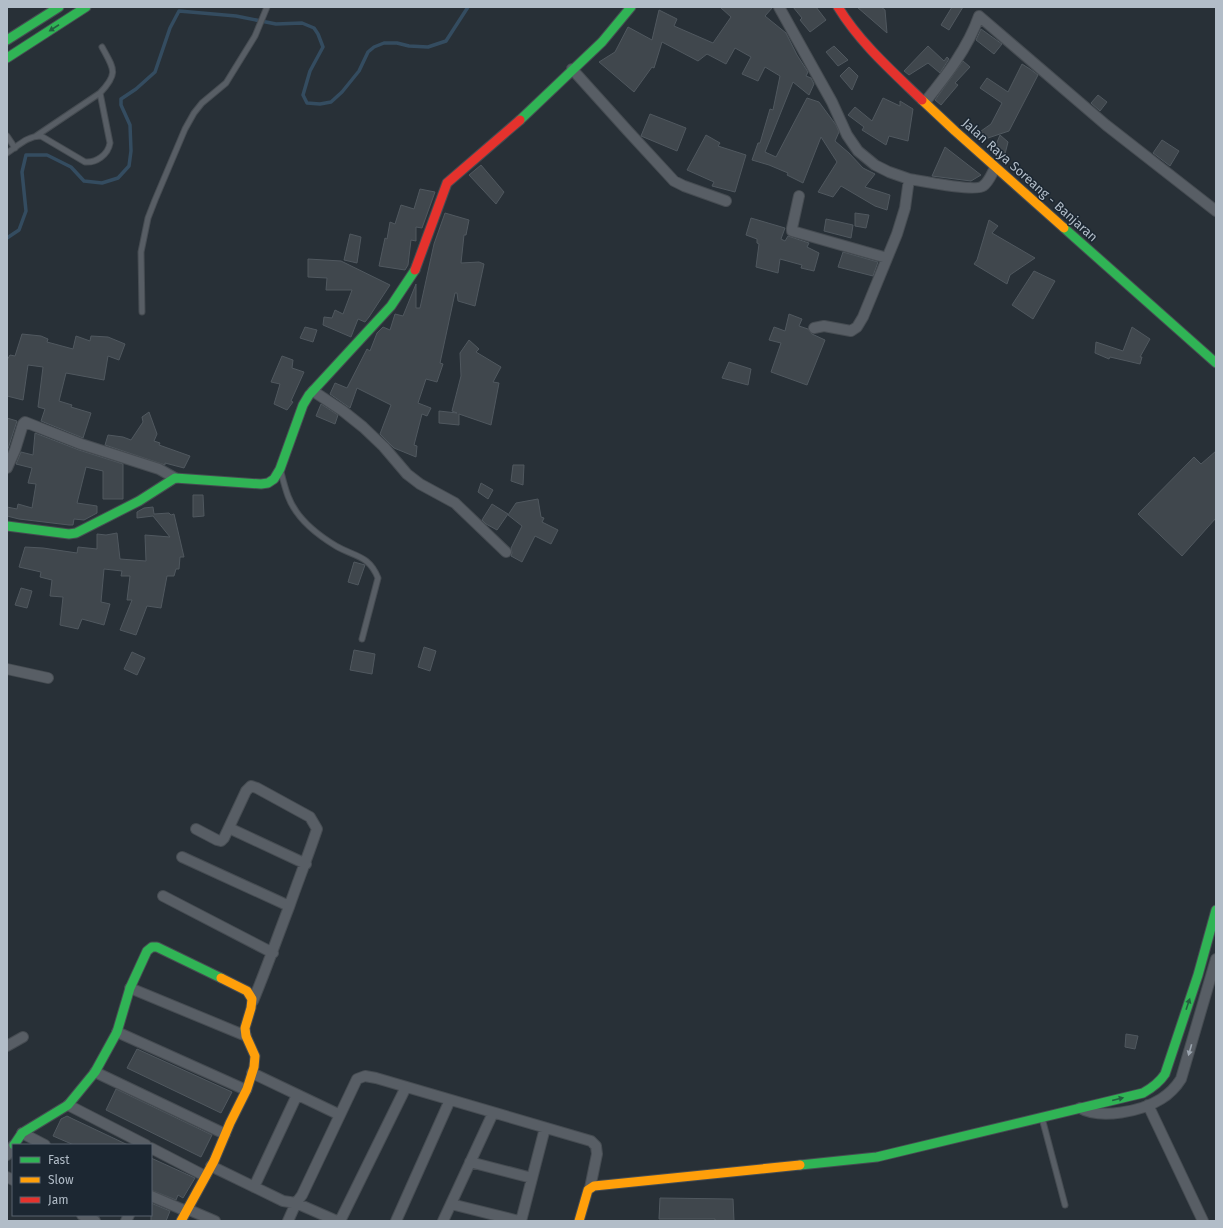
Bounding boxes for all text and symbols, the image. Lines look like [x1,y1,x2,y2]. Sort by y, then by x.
one-way arrow [49,24,59,32]
street label: Jalan Raya Soreang - Banjaran [959,115,1101,245]
one-way arrow [1185,997,1191,1009]
one-way arrow [1187,1045,1193,1057]
one-way arrow [1112,1096,1124,1102]
legend [12,1144,152,1216]
text: Fast [48,1153,70,1167]
text: Slow [48,1173,74,1187]
text: Jam [48,1193,68,1207]

